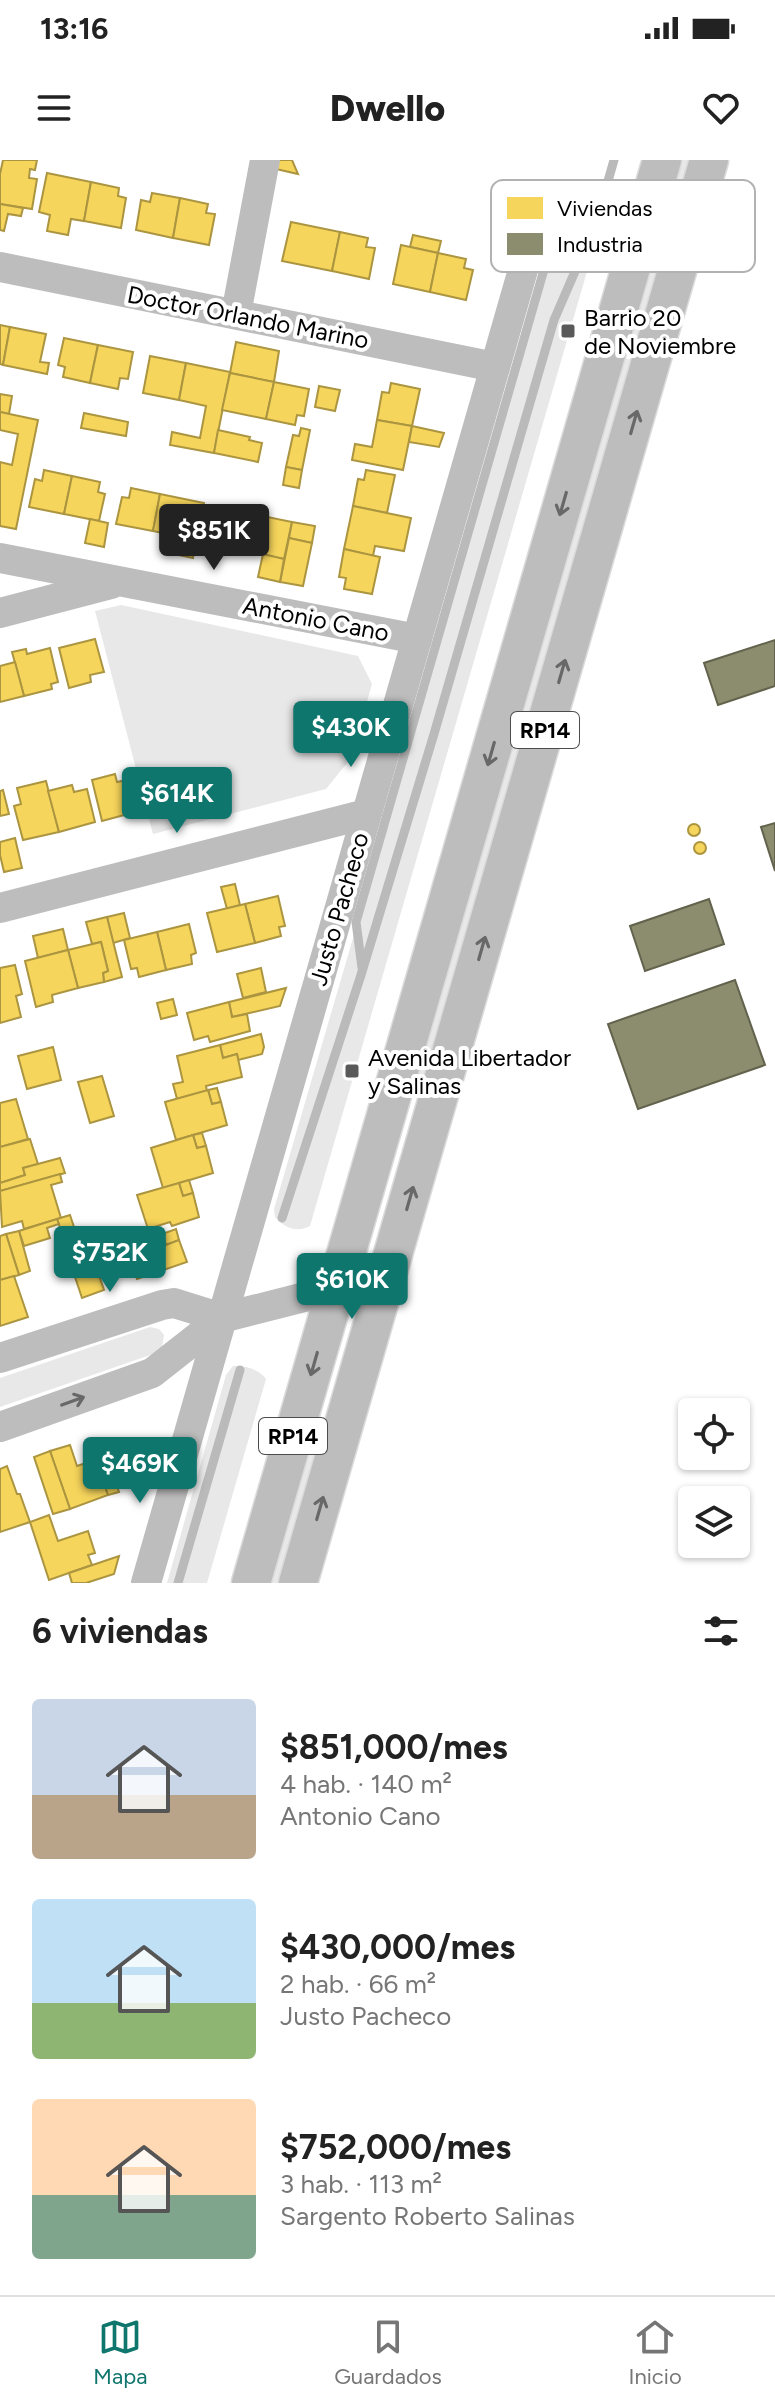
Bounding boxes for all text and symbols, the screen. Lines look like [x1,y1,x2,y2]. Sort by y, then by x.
text: 13:16 [40,10,108,47]
icon: menu [32,86,76,130]
icon: heart [699,86,743,130]
text: Dwello [330,87,445,130]
legend [491,180,755,272]
text: Viviendas [557,195,653,222]
text: Industria [557,231,643,258]
street label: Doctor Orlando Marino [125,279,371,355]
place label: Barrio 20 de Noviembre [584,303,736,360]
marker: Barrio 20 de Noviembre [559,322,577,340]
one-way arrow [627,409,642,435]
one-way arrow [555,491,570,516]
pin: $851K [158,504,270,572]
text: $851K [177,514,251,546]
street label: Antonio Cano [240,591,392,647]
one-way arrow [555,659,570,685]
pin: $430K [295,701,407,769]
text: $430K [311,711,391,743]
road number: RP14 [511,712,579,748]
one-way arrow [483,740,498,766]
pin: $614K [121,767,233,835]
text: $614K [140,777,214,809]
street label: Justo Pacheco [303,829,375,989]
one-way arrow [476,936,490,961]
place label: Avenida Libertador y Salinas [368,1043,571,1100]
marker: Avenida Libertador y Salinas [343,1062,361,1080]
one-way arrow [403,1185,418,1211]
pin: $752K [54,1226,166,1294]
text: $752K [72,1236,148,1268]
pin: $610K [296,1253,408,1321]
text: $610K [315,1263,389,1295]
one-way arrow [306,1351,320,1376]
one-way arrow [61,1393,85,1407]
map controls [678,1398,750,1558]
button: locate [678,1398,750,1470]
road number: RP14 [259,1418,327,1454]
pin: $469K [84,1437,196,1505]
text: $469K [101,1447,179,1479]
button: layers [678,1486,750,1558]
one-way arrow [313,1496,328,1522]
icon: filters [699,1609,743,1653]
text: 6 viviendas [32,1611,208,1652]
text: $851,000/mes [280,1727,508,1768]
icon: home [96,1731,192,1827]
text: 4 hab. · 140 m² [280,1768,452,1800]
text: Antonio Cano [280,1800,441,1832]
text: $430,000/mes [280,1927,515,1968]
icon: home [96,1931,192,2027]
text: 2 hab. · 66 m² [280,1968,436,2000]
text: Justo Pacheco [280,2000,451,2032]
text: $752,000/mes [280,2127,511,2168]
icon: home [96,2131,192,2227]
text: 3 hab. · 113 m² [280,2168,442,2200]
text: Sargento Roberto Salinas [280,2200,575,2232]
tab: Mapa [93,2315,147,2390]
tab: Guardados [334,2315,442,2390]
tab: Inicio [629,2315,682,2390]

